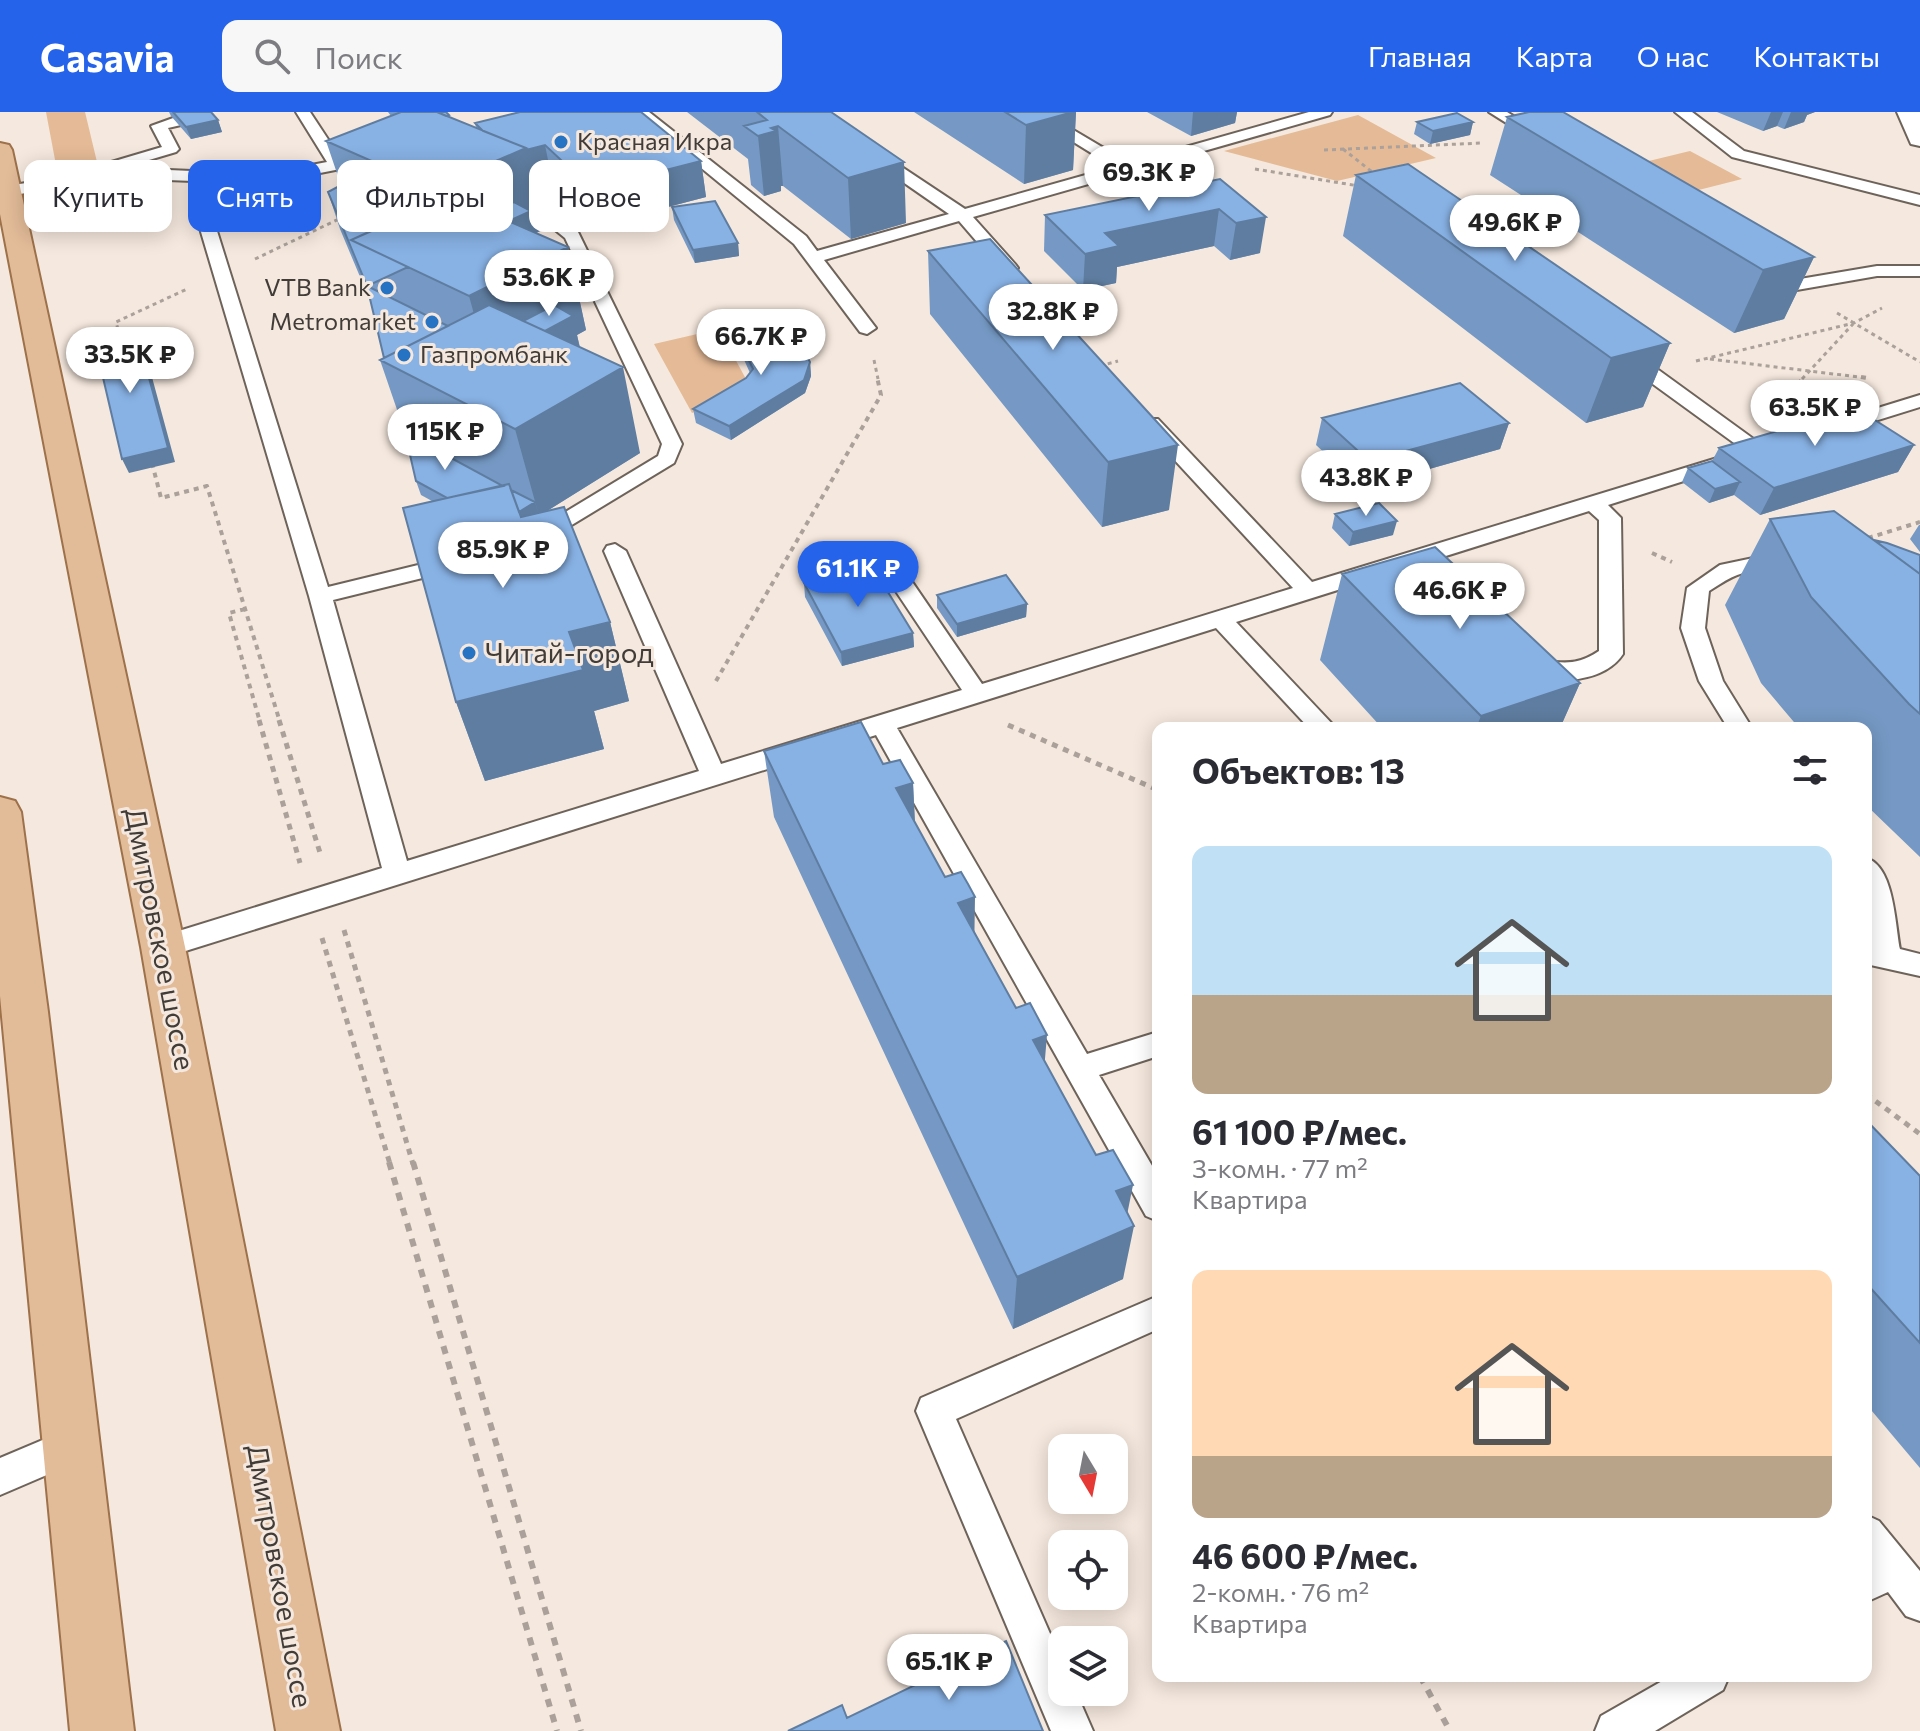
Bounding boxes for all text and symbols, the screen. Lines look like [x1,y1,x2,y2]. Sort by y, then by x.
search box [222,20,782,92]
text: Casavia [40,33,174,80]
icon: search [250,34,294,78]
text: Поиск [314,38,403,75]
text: Главная [1368,39,1472,73]
text: Карта [1516,39,1593,73]
text: О нас [1637,39,1709,73]
text: Контакты [1753,39,1880,73]
place label: Красная Икра [577,126,732,155]
marker: Красная Икра [552,133,570,151]
pin: 69.3K ₽ [1075,145,1223,213]
text: 69.3K ₽ [1102,155,1196,186]
chip: Купить [24,160,172,232]
chip: Снять [188,160,321,232]
chip: Фильтры [337,160,513,232]
chip: Новое [529,160,669,232]
pin: 49.6K ₽ [1441,195,1589,263]
text: 49.6K ₽ [1468,205,1562,236]
pin: 53.6K ₽ [475,250,623,318]
text: 53.6K ₽ [503,260,595,291]
place label: VTB Bank [264,272,371,301]
marker: VTB Bank [378,279,396,297]
pin: 32.8K ₽ [979,284,1127,352]
text: 32.8K ₽ [1007,294,1099,325]
place label: Metromarket [269,306,416,335]
pin: 66.7K ₽ [687,309,835,377]
marker: Metromarket [423,313,441,331]
text: 66.7K ₽ [715,319,807,350]
pin: 33.5K ₽ [56,327,204,395]
text: 33.5K ₽ [84,337,176,368]
place label: Газпромбанк [420,339,568,368]
marker: Газпромбанк [395,346,413,364]
pin: 63.5K ₽ [1741,380,1889,448]
text: 63.5K ₽ [1769,390,1861,421]
pin: 115K ₽ [380,404,510,472]
text: 115K ₽ [406,414,484,445]
pin: 43.8K ₽ [1292,450,1440,518]
text: 43.8K ₽ [1319,460,1413,491]
pin: 85.9K ₽ [429,522,577,590]
text: 85.9K ₽ [456,532,550,563]
pin: 61.1K ₽ [784,541,932,609]
text: 61.1K ₽ [816,551,900,582]
pin: 46.6K ₽ [1386,563,1534,631]
text: 46.6K ₽ [1413,573,1507,604]
place label: Читай-город [485,635,654,669]
marker: Читай-город [460,644,478,662]
icon: filters [1788,748,1832,792]
text: Объектов: 13 [1192,749,1405,791]
street label: Дмитровское шоссе [119,805,203,1073]
icon: home [1440,898,1584,1042]
text: 61 100 ₽/мес. [1192,1110,1407,1152]
text: 3-комн. · 77 m² [1192,1152,1368,1183]
text: Квартира [1192,1183,1308,1214]
icon: home [1440,1322,1584,1466]
north arrow [1048,1434,1128,1514]
map controls [1048,1434,1128,1706]
street label: Дмитровское шоссе [241,1442,321,1710]
button: locate [1048,1530,1128,1610]
text: 46 600 ₽/мес. [1192,1534,1418,1576]
text: 2-комн. · 76 m² [1192,1576,1369,1607]
text: Квартира [1192,1607,1308,1638]
button: layers [1048,1626,1128,1706]
pin: 65.1K ₽ [875,1634,1023,1702]
text: 65.1K ₽ [905,1644,993,1675]

